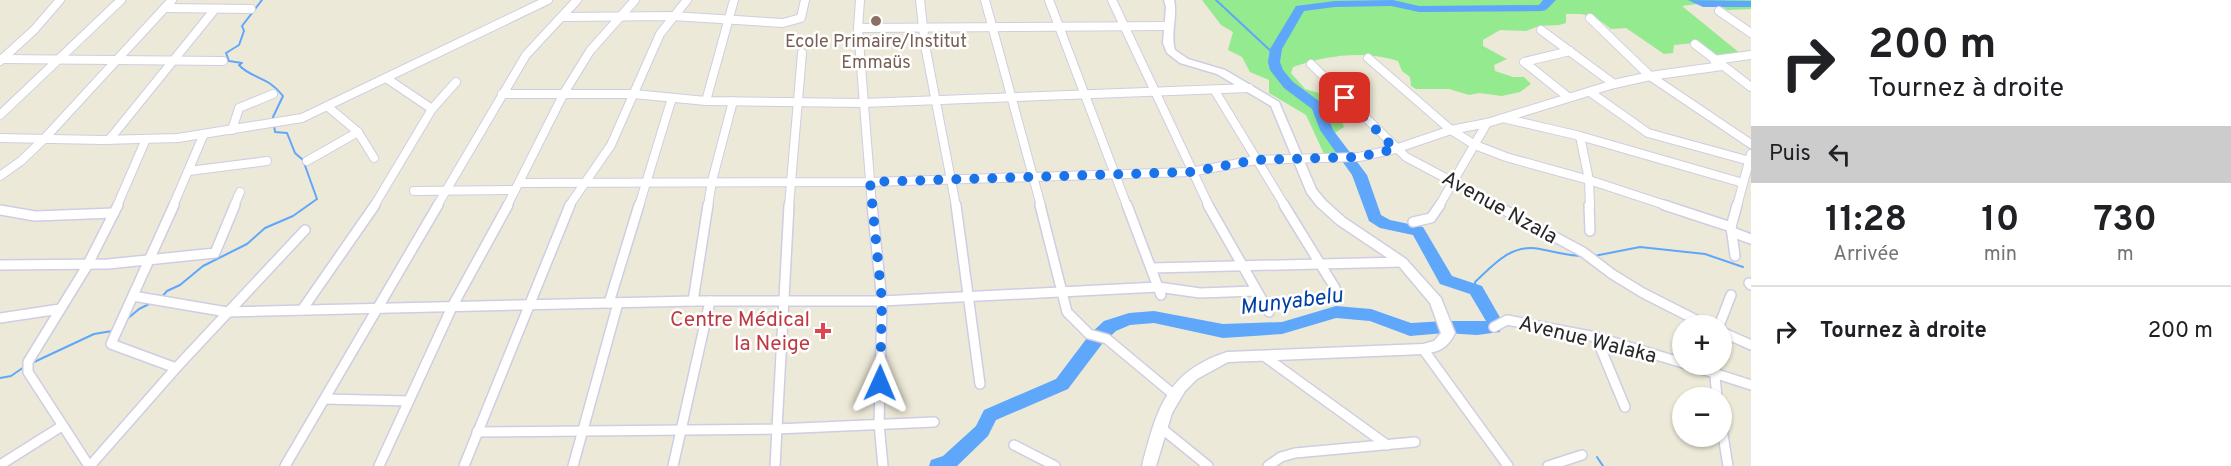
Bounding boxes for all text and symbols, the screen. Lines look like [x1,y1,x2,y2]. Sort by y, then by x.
marker: Ecole Primaire/Institut Emmaüs [869,14,883,28]
text: 200 m [1868,20,1996,73]
icon: right [1769,24,1847,102]
place label: Ecole Primaire/Institut Emmaüs [785,31,967,75]
pin [1319,72,1370,123]
text: Tournez à droite [1868,72,2064,106]
icon: arrive [1328,81,1361,114]
icon: left [1823,138,1856,171]
text: Puis [1769,141,1811,168]
street label: Avenue Nzala [1437,165,1562,251]
text: 11:28 [1825,198,1907,244]
text: 10 [1981,198,2019,244]
text: 730 [2093,198,2157,244]
text: Arrivée [1833,242,1899,268]
text: min [1984,242,2017,268]
text: m [2117,242,2134,268]
water label: Munyabelu [1238,283,1345,322]
place label: Centre Médical la Neige [670,307,810,358]
street label: Avenue Walaka [1516,310,1659,371]
map controls [1672,315,1732,447]
button: + [1672,315,1732,375]
icon: right [1769,315,1802,348]
text: Tournez à droite [1820,318,1987,345]
text: 200 m [2148,318,2213,345]
marker: Centre Médical la Neige [814,322,832,340]
position arrow [848,351,912,415]
button: − [1672,387,1732,447]

